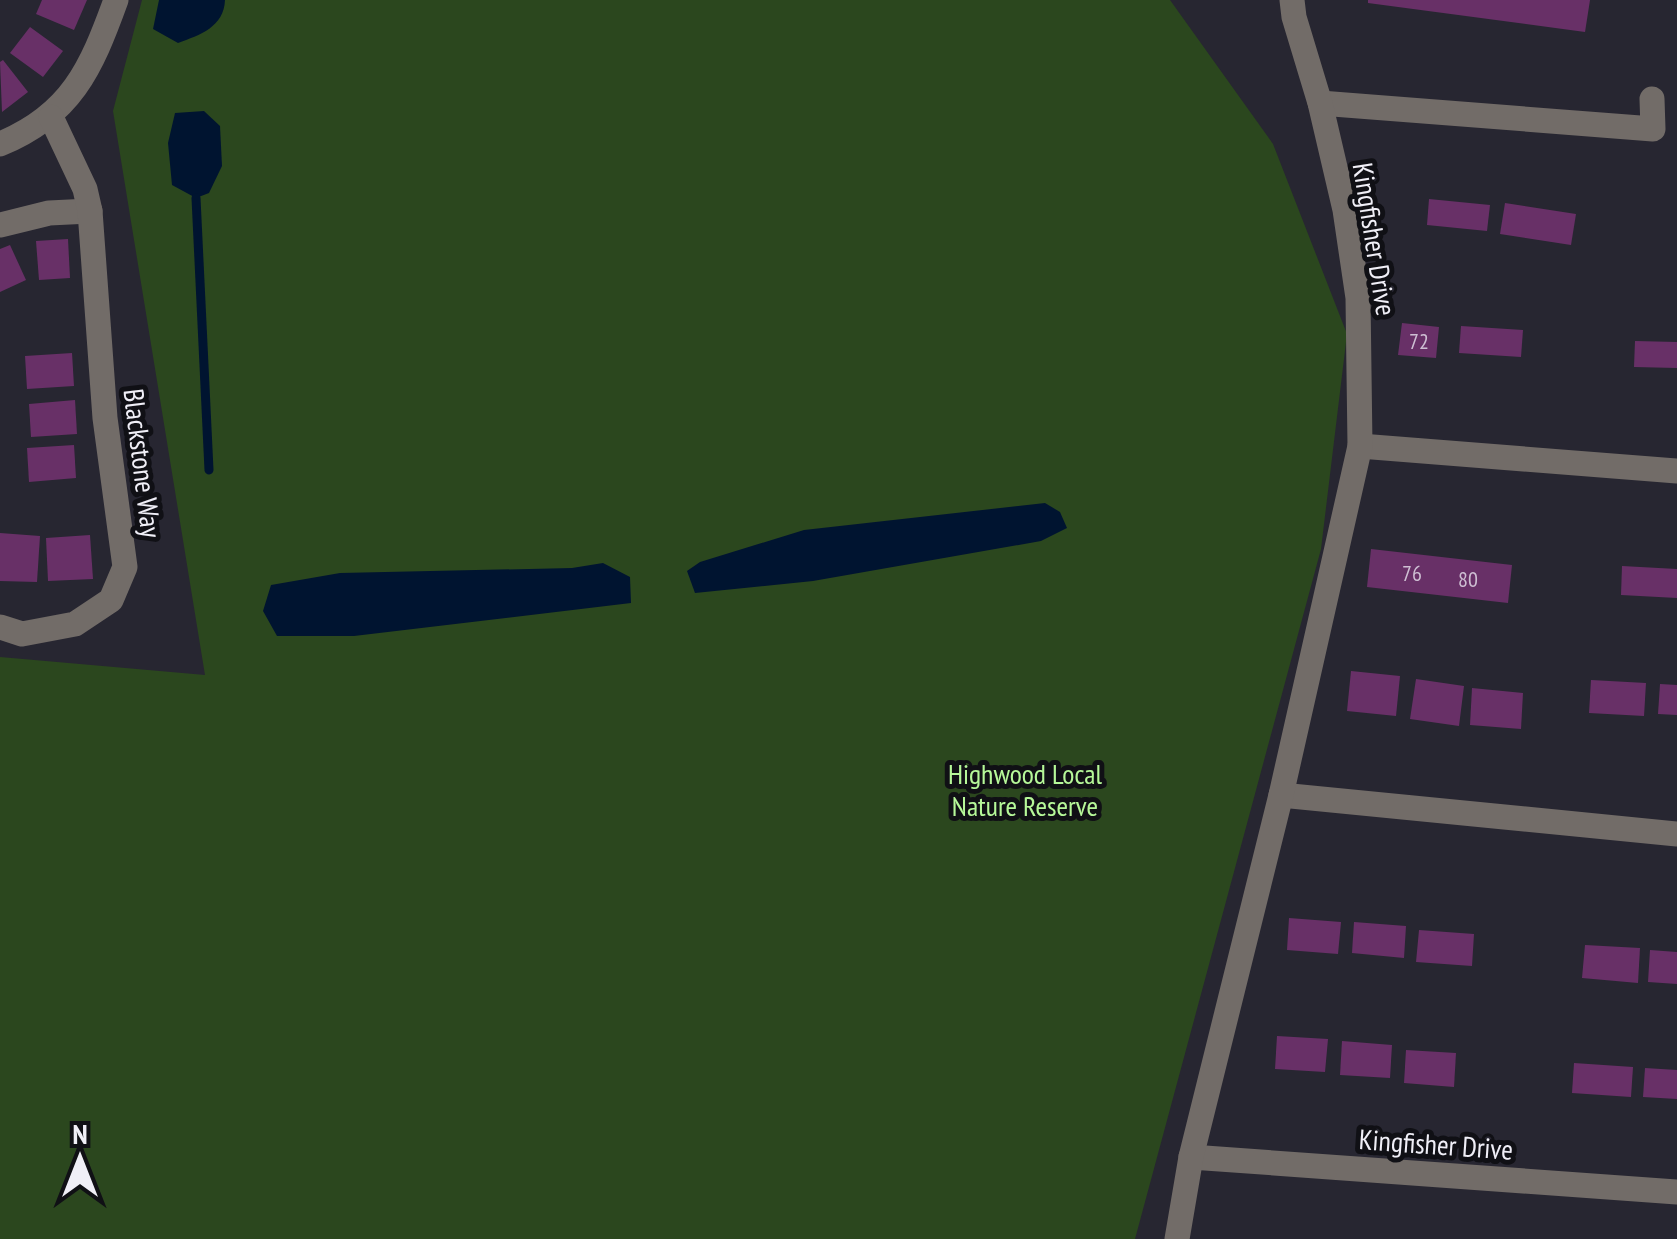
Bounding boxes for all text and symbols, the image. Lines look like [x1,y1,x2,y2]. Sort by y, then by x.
street label: Kingfisher Drive [1345,160,1405,318]
house number: 72 [1409,327,1429,355]
street label: Blackstone Way [116,386,171,540]
house number: 76 [1402,559,1422,587]
house number: 80 [1458,565,1478,593]
park label: Highwood Local Nature Reserve [948,755,1103,824]
north arrow [30,1109,130,1209]
text: N [72,1115,88,1152]
street label: Kingfisher Drive [1358,1120,1514,1168]

